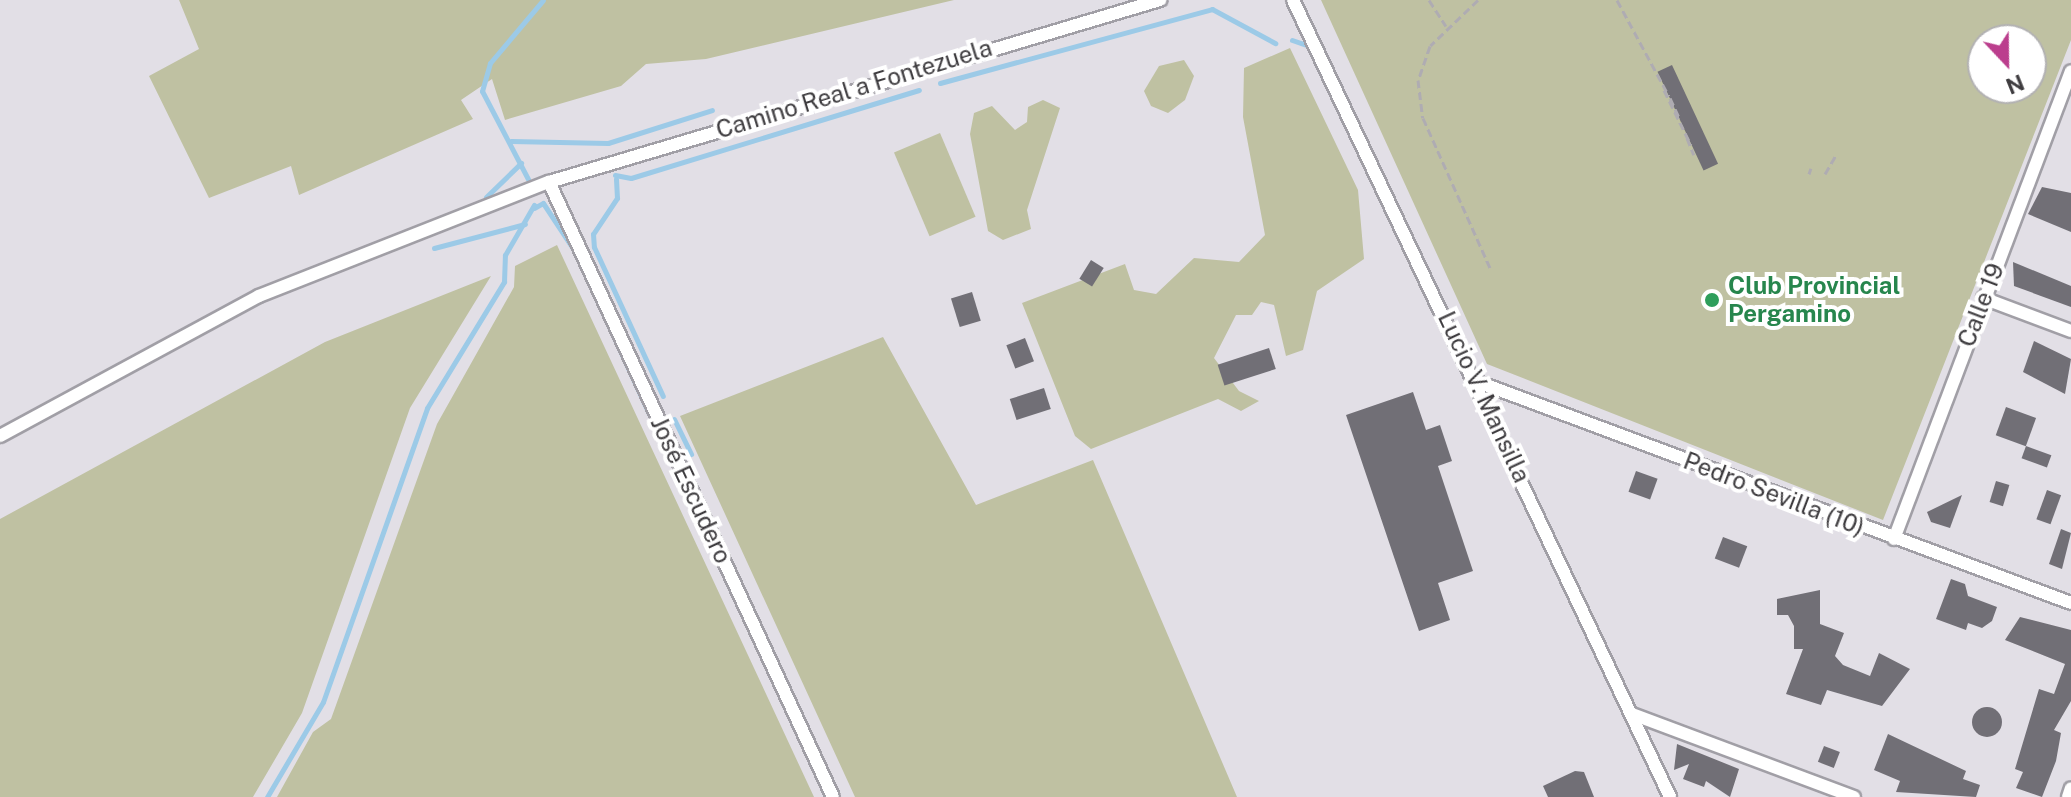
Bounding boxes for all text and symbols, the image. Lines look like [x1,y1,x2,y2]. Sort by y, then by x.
north arrow [1967,24,2047,104]
street label: Camino Real a Fontezuela [713,33,995,145]
text: N [2002,69,2028,100]
street label: Calle 19 [1952,259,2010,351]
place label: Club Provincial Pergamino [1728,272,1900,328]
marker: Club Provincial Pergamino [1703,291,1721,309]
street label: Lucio V. Mansilla [1432,307,1536,487]
street label: José Escudero [644,412,738,568]
street label: Pedro Sevilla (10) [1679,446,1869,542]

